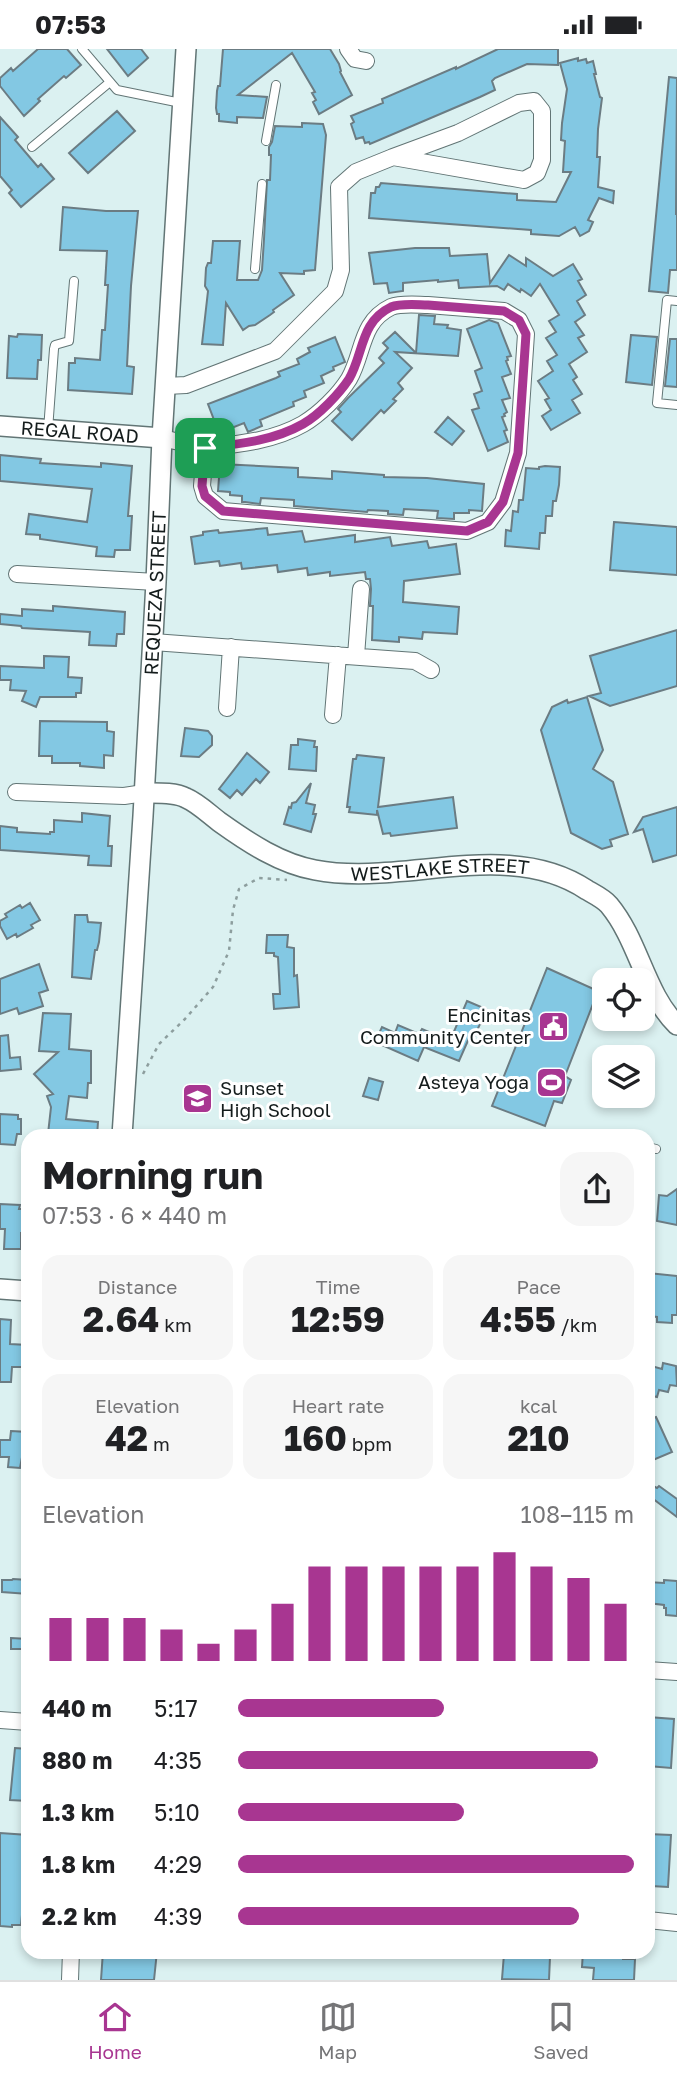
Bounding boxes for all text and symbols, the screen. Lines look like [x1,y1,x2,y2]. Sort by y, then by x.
text: 07:53 [35,9,106,40]
street label: REGAL ROAD [20,416,140,447]
pin [175,418,235,478]
icon: arrive [186,429,224,467]
street label: REQUEZA STREET [139,510,170,676]
street label: WESTLAKE STREET [350,853,531,885]
map controls [592,968,655,1108]
button: locate [592,968,655,1031]
place label: Encinitas Community Center [360,1003,532,1048]
public building icon: Encinitas Community Center [537,1009,571,1043]
button: layers [592,1045,655,1108]
sports icon: Asteya Yoga [535,1065,569,1099]
place label: Asteya Yoga [418,1070,529,1093]
place label: Sunset High School [220,1076,331,1121]
school or university icon: Sunset High School [180,1082,214,1116]
text: Morning run [42,1152,263,1197]
button: share [560,1152,634,1226]
text: 07:53 · 6 × 440 m [42,1201,227,1229]
text: Distance [97,1275,177,1298]
text: Time [316,1275,360,1298]
text: Pace [516,1275,561,1298]
text: 2.64 [83,1298,160,1340]
text: 12:59 [291,1298,385,1340]
text: 4:55 [480,1298,556,1340]
text: km [160,1313,192,1336]
text: /km [556,1313,597,1336]
text: Elevation [95,1394,180,1417]
text: Heart rate [292,1394,384,1417]
text: kcal [520,1394,557,1417]
text: 42 [105,1417,148,1459]
text: 160 [284,1417,347,1459]
text: 210 [508,1417,570,1459]
text: m [148,1432,170,1455]
text: bpm [347,1432,392,1455]
text: Elevation [42,1500,144,1528]
text: 108–115 m [521,1500,634,1528]
text: 440 m [42,1694,112,1722]
text: 5:17 [154,1694,198,1722]
text: 880 m [42,1746,112,1774]
text: 4:35 [154,1746,202,1774]
text: 1.3 km [42,1798,114,1826]
text: 5:10 [154,1798,200,1826]
text: 1.8 km [42,1850,115,1878]
text: 4:29 [154,1850,202,1878]
text: 2.2 km [42,1902,117,1930]
text: 4:39 [154,1902,202,1930]
tab: Home [88,1998,142,2063]
tab: Map [318,1998,357,2063]
tab: Saved [533,1998,589,2063]

